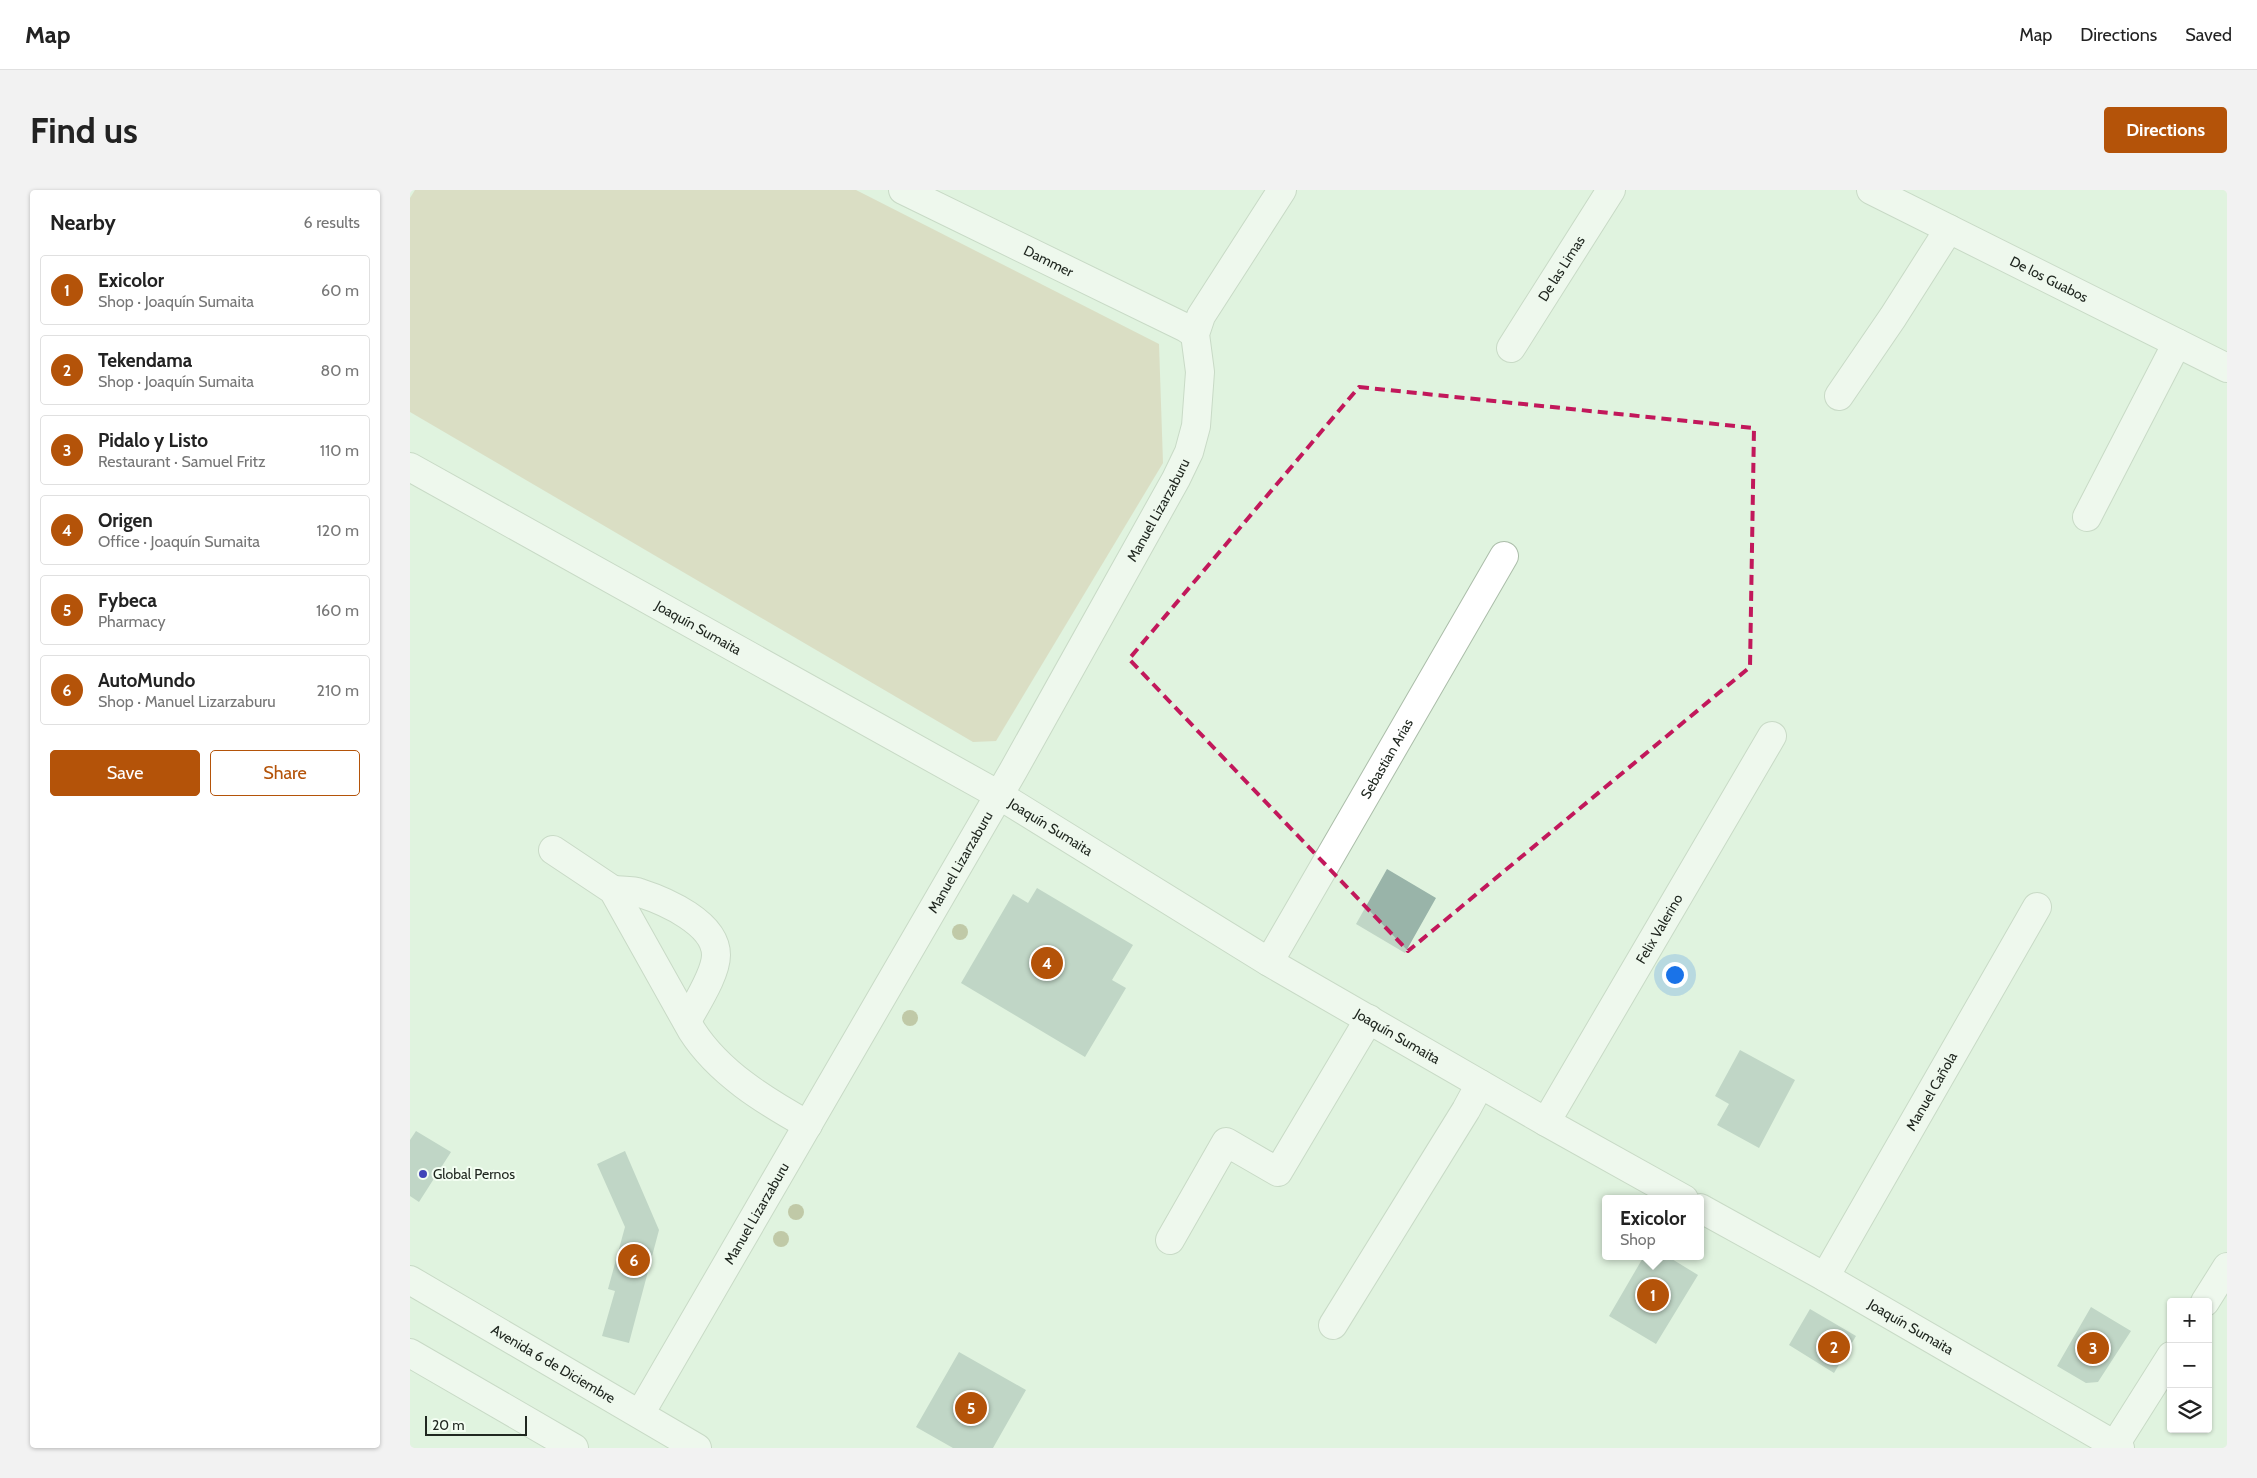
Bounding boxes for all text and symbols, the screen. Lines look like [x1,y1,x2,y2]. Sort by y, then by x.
text: Map [25,20,71,49]
text: Map [2019,24,2052,46]
text: Directions [2080,24,2157,46]
text: Saved [2185,24,2232,46]
button: Directions [2104,107,2227,153]
text: Find us [30,109,138,152]
text: Nearby [50,210,116,235]
text: 6 results [304,213,360,232]
street label: De las Limas [1534,232,1589,305]
street label: Dammer [1021,241,1077,281]
street label: De los Guabos [2007,252,2091,306]
text: Exicolor [98,269,164,292]
text: 1 [64,281,70,300]
text: 60 m [321,281,359,300]
text: Shop · Joaquín Sumaita [98,292,254,311]
text: Tekendama [98,349,192,372]
text: 2 [63,361,71,380]
text: 80 m [321,361,359,380]
text: Shop · Joaquín Sumaita [98,372,254,391]
text: Pidalo y Listo [98,429,208,452]
text: 3 [63,441,71,460]
text: 110 m [320,441,359,460]
text: Restaurant · Samuel Fritz [98,452,266,471]
street label: Manuel Lizarzaburu [1123,456,1194,565]
text: Origen [98,509,153,532]
text: 4 [62,521,72,540]
text: 120 m [317,521,359,540]
text: Office · Joaquín Sumaita [98,532,260,551]
text: Fybeca [98,589,157,612]
street label: Joaquín Sumaita [651,596,745,659]
text: 5 [63,601,71,620]
text: 160 m [316,601,359,620]
text: Pharmacy [98,612,166,631]
text: AutoMundo [98,669,195,692]
text: 6 [63,681,72,700]
text: 210 m [317,681,359,700]
text: Shop · Manuel Lizarzaburu [98,692,276,711]
street label: Sebastian Arias [1356,715,1417,802]
button: Save [50,750,200,796]
button: Share [210,750,360,796]
street label: Joaquín Sumaita [1004,794,1096,860]
street label: Manuel Lizarzaburu [924,808,997,916]
street label: Felix Valerino [1632,890,1687,967]
pin: 4 [1031,944,1063,982]
your location [1662,962,1688,988]
street label: Joaquín Sumaita [1351,1004,1444,1068]
street label: Manuel Cañola [1902,1049,1961,1134]
street label: Manuel Lizarzaburu [720,1159,793,1268]
place label: Global Pernos [433,1165,515,1183]
marker: Global Pernos [417,1168,429,1180]
popup [1602,1195,1704,1260]
text: Exicolor [1620,1207,1686,1230]
text: Shop [1620,1230,1656,1249]
pin: 6 [618,1241,650,1279]
pin: 1 [1637,1276,1669,1314]
street label: Joaquín Sumaita [1864,1294,1957,1359]
map controls [2167,1298,2212,1433]
button: + [2167,1298,2212,1343]
street label: Avenida 6 de Diciembre [488,1321,619,1407]
pin: 2 [1818,1328,1850,1366]
pin: 3 [2077,1329,2109,1367]
button: − [2167,1343,2212,1388]
button: layers [2167,1388,2212,1433]
pin: 5 [955,1389,987,1427]
scale bar [425,1413,528,1436]
text: 20 m [432,1416,465,1434]

